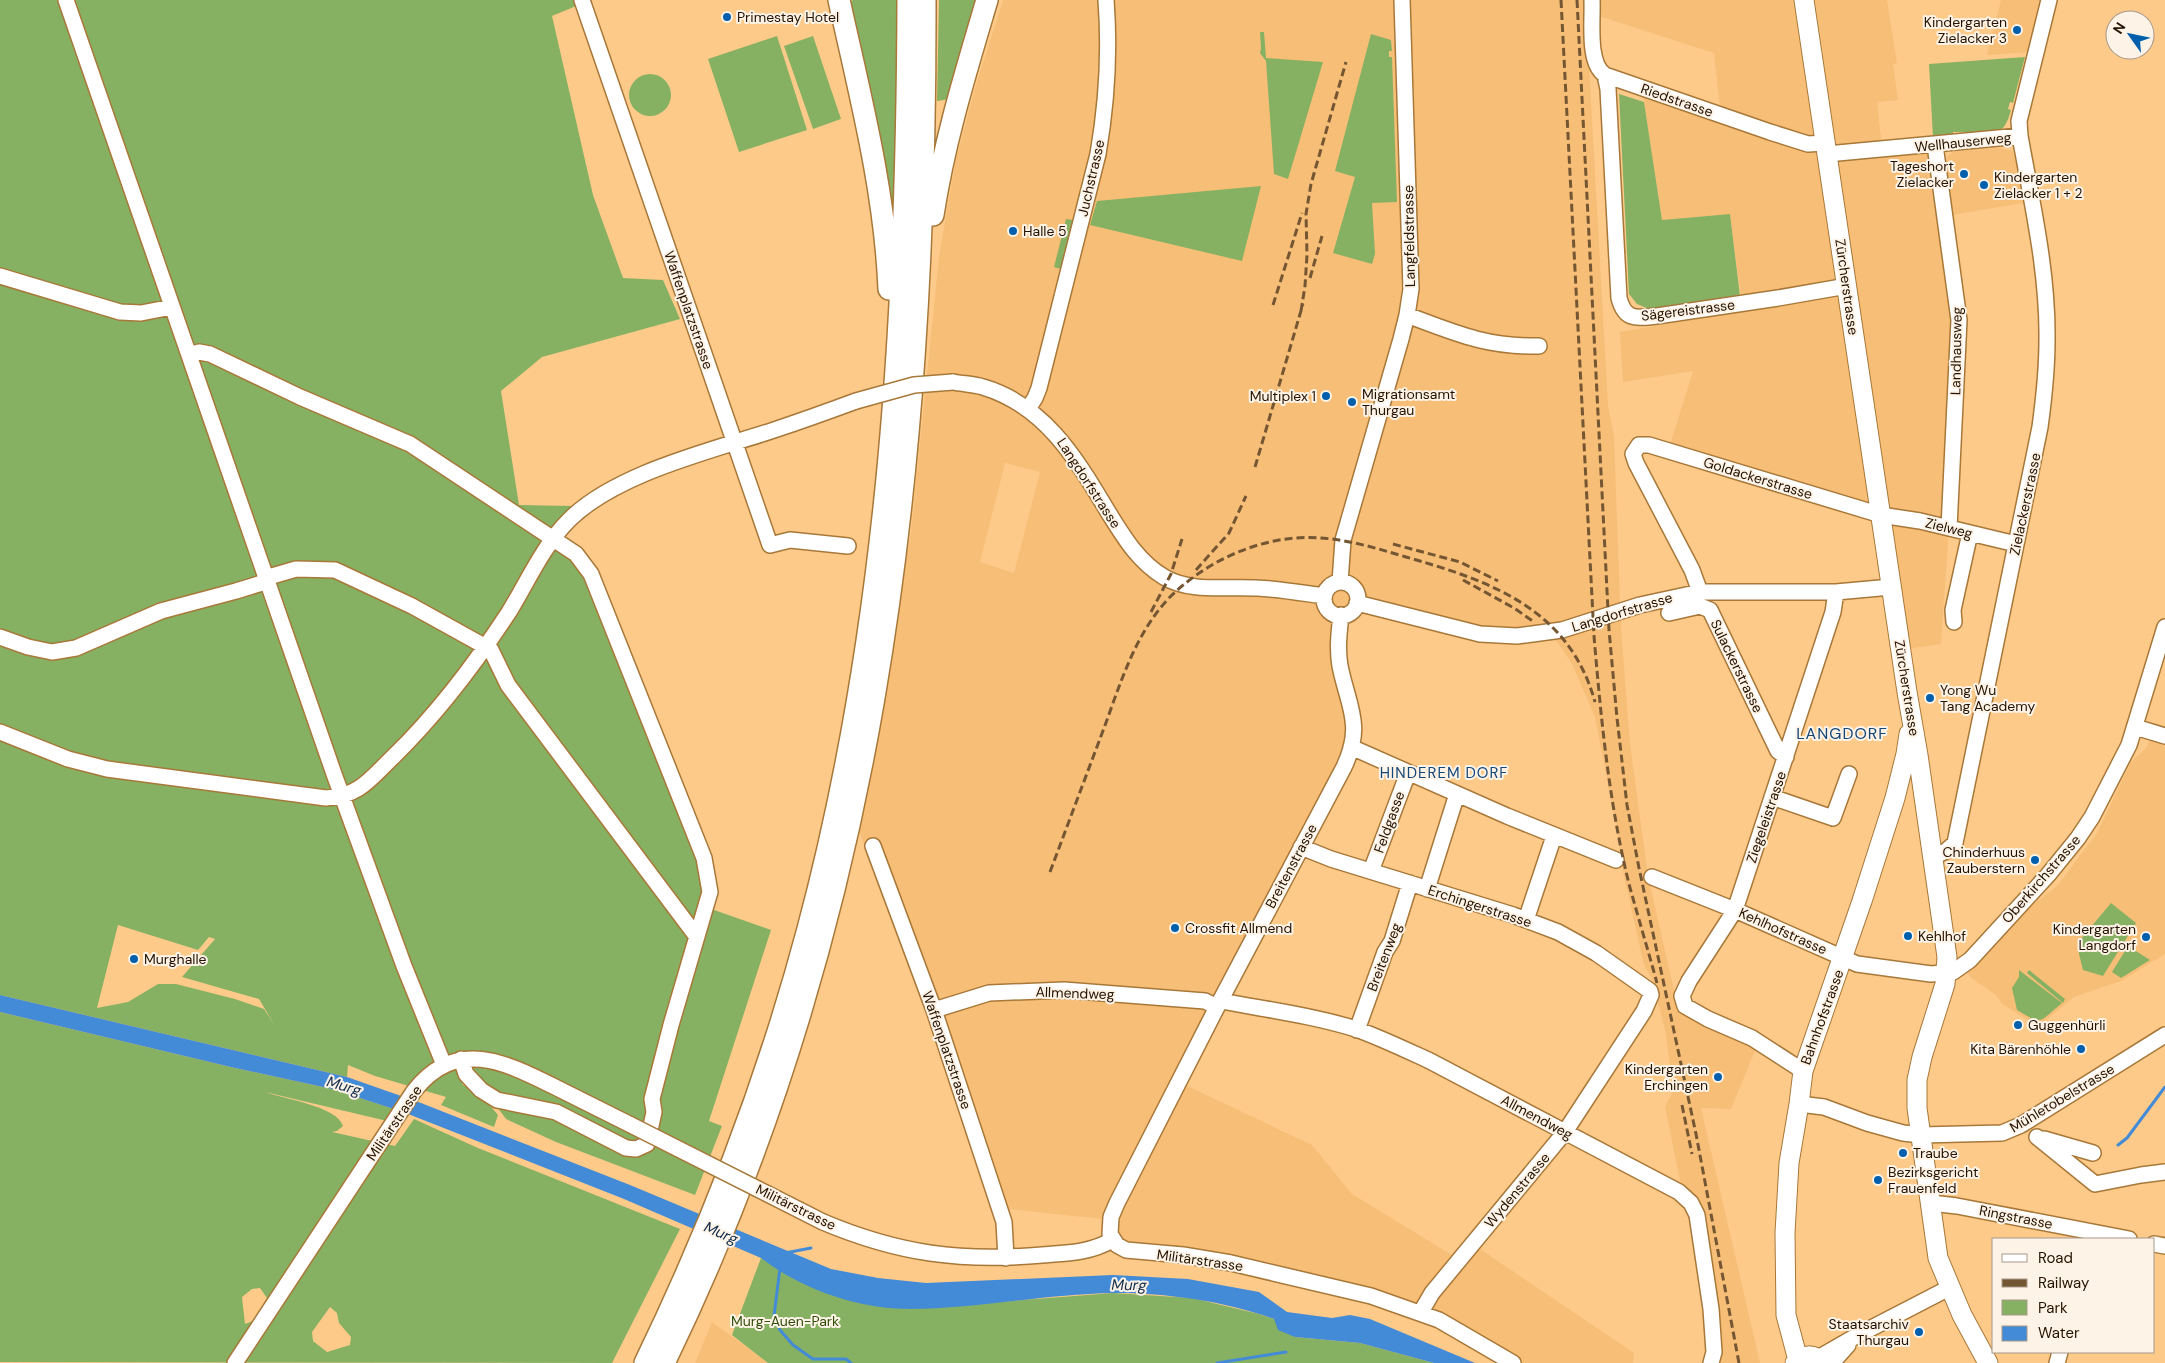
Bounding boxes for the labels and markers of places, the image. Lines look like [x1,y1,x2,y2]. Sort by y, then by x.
place label: Primestay Hotel [737,8,839,26]
marker: Primestay Hotel [721,11,733,23]
place label: Kindergarten Zielacker 3 [1924,13,2007,47]
marker: Kindergarten Zielacker 3 [2011,24,2023,36]
place label: Tageshort Zielacker [1890,157,1954,191]
marker: Tageshort Zielacker [1958,168,1970,180]
place label: Kindergarten Zielacker 1 + 2 [1994,168,2083,202]
marker: Kindergarten Zielacker 1 + 2 [1978,179,1990,191]
place label: Halle 5 [1023,222,1067,240]
marker: Halle 5 [1007,225,1019,237]
place label: Migrationsamt Thurgau [1362,385,1455,419]
place label: Multiplex 1 [1250,387,1316,405]
marker: Multiplex 1 [1320,390,1332,402]
marker: Migrationsamt Thurgau [1346,396,1358,408]
place label: Yong Wu Tang Academy [1940,681,2036,715]
marker: Yong Wu Tang Academy [1924,692,1936,704]
place label: Chinderhuus Zauberstern [1942,843,2025,877]
marker: Chinderhuus Zauberstern [2029,854,2041,866]
place label: Crossfit Allmend [1185,919,1292,937]
place label: Kindergarten Langdorf [2053,920,2136,954]
marker: Crossfit Allmend [1169,922,1181,934]
place label: Kehlhof [1918,927,1966,945]
marker: Kehlhof [1902,930,1914,942]
marker: Kindergarten Langdorf [2140,931,2152,943]
place label: Murghalle [144,950,207,968]
marker: Murghalle [128,953,140,965]
place label: Guggenhürli [2028,1016,2106,1034]
marker: Guggenhürli [2012,1019,2024,1031]
place label: Kita Bärenhöhle [1970,1040,2071,1058]
marker: Kita Bärenhöhle [2075,1043,2087,1055]
place label: Kindergarten Erchingen [1625,1060,1708,1094]
marker: Kindergarten Erchingen [1712,1071,1724,1083]
place label: Traube [1913,1144,1958,1162]
marker: Traube [1897,1147,1909,1159]
place label: Bezirksgericht Frauenfeld [1888,1163,1979,1197]
marker: Bezirksgericht Frauenfeld [1872,1174,1884,1186]
place label: Staatsarchiv Thurgau [1829,1315,1910,1349]
marker: Staatsarchiv Thurgau [1913,1326,1925,1338]

